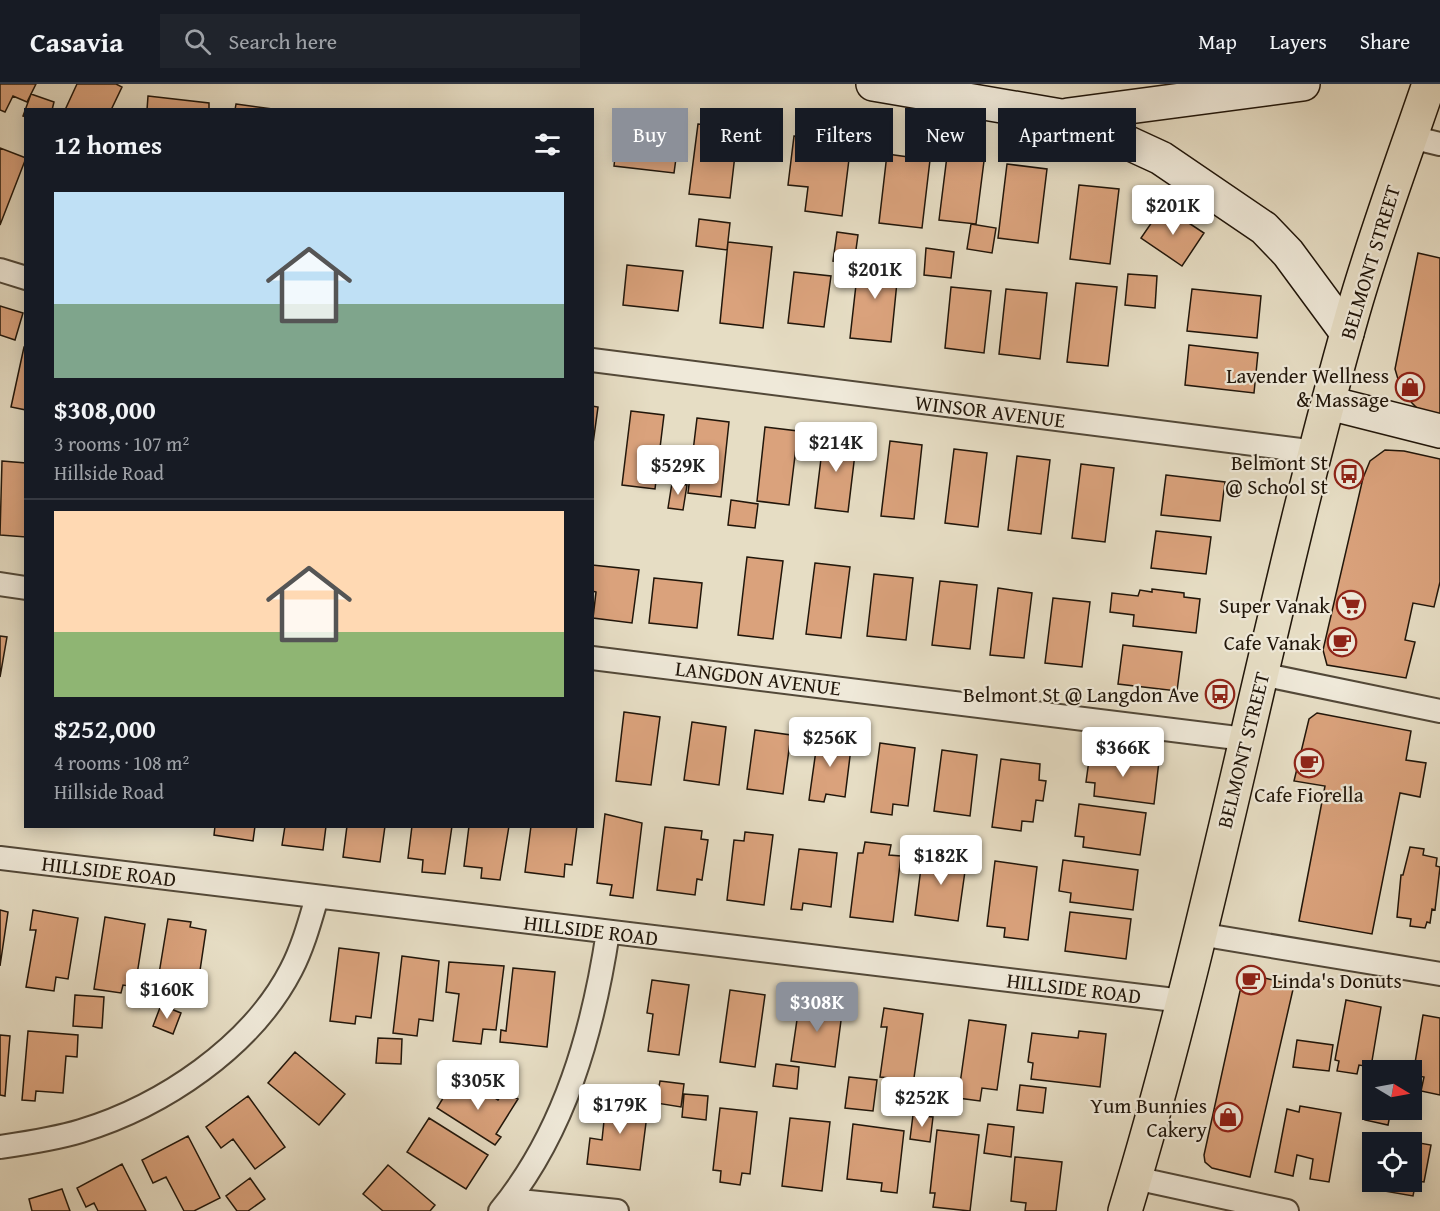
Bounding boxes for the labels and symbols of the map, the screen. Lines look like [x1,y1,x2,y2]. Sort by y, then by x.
street label: BELMONT STREET [1332,181,1408,343]
pin: $201K [1131,185,1215,236]
pin: $201K [833,249,917,300]
place label: Lavender Wellness & Massage [1226,360,1389,415]
shop icon: Lavender Wellness & Massage [1394,371,1426,403]
street label: WINSOR AVENUE [913,386,1067,436]
pin: $214K [794,422,878,473]
pin: $529K [636,445,720,496]
place label: Belmont St @ School St [1225,447,1329,502]
bus stop icon: Belmont St @ School St [1333,458,1365,490]
supermarket icon: Super Vanak [1335,589,1367,621]
place label: Super Vanak [1219,590,1330,621]
cafe icon: Cafe Vanak [1326,626,1358,658]
place label: Cafe Vanak [1224,627,1321,658]
street label: LANGDON AVENUE [673,652,843,704]
street label: BELMONT STREET [1209,668,1277,831]
bus stop icon: Belmont St @ Langdon Ave [1204,678,1236,710]
place label: Belmont St @ Langdon Ave [963,679,1199,710]
pin: $256K [788,717,872,768]
pin: $366K [1081,727,1165,778]
cafe icon: Cafe Fiorella [1293,747,1325,779]
place label: Cafe Fiorella [1254,779,1364,810]
pin: $182K [899,835,983,886]
street label: HILLSIDE ROAD [40,847,178,895]
street label: HILLSIDE ROAD [522,906,660,954]
street label: HILLSIDE ROAD [1005,964,1143,1012]
cafe icon: Linda's Donuts [1235,964,1267,996]
place label: Linda's Donuts [1272,965,1402,996]
pin: $160K [125,969,209,1020]
pin: $308K [775,982,859,1033]
pin: $305K [436,1060,520,1111]
north arrow [1362,1060,1422,1120]
pin: $252K [880,1077,964,1128]
pin: $179K [578,1084,662,1135]
place label: Yum Bunnies Cakery [1090,1090,1208,1145]
shop icon: Yum Bunnies Cakery [1212,1101,1244,1133]

